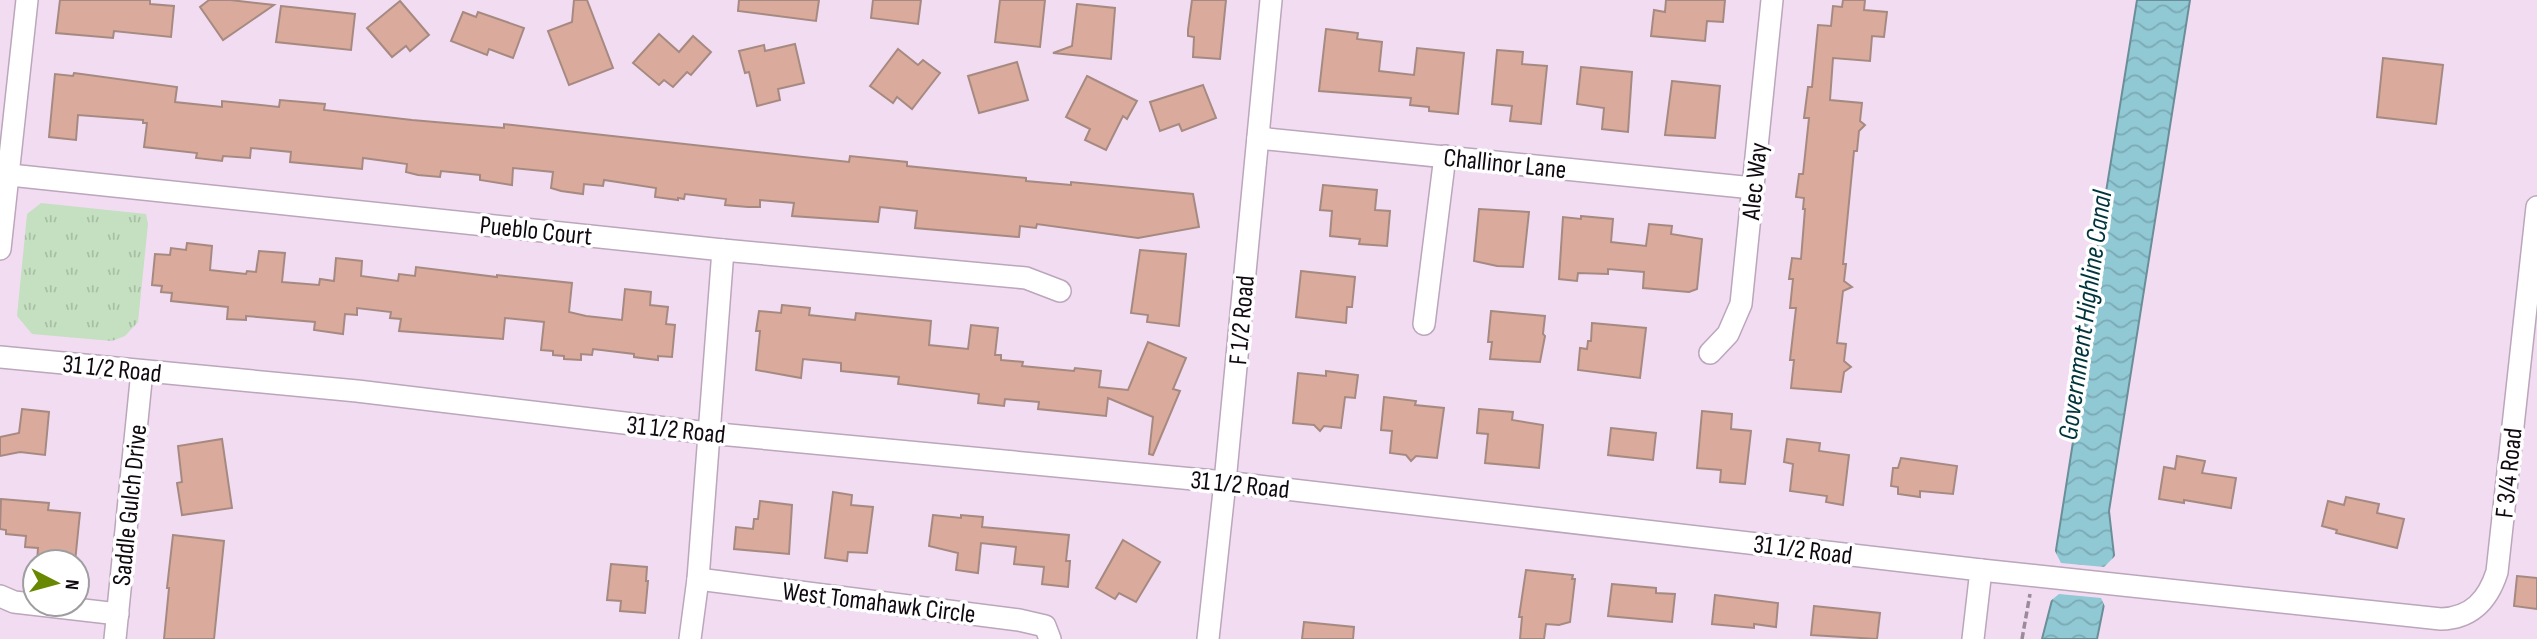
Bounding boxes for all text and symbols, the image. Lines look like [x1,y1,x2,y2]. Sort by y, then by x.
street label: Alec Way [1736,141,1775,222]
street label: Challinor Lane [1442,143,1568,186]
water label: Government Highline Canal [2052,187,2119,442]
street label: Pueblo Court [478,210,594,253]
street label: F 1/2 Road [1223,274,1262,366]
street label: 31 1/2 Road [61,349,163,390]
street label: 31 1/2 Road [625,410,727,451]
street label: Saddle Gulch Drive [107,423,154,587]
street label: F 3/4 Road [2489,427,2530,520]
street label: 31 1/2 Road [1189,465,1291,506]
street label: 31 1/2 Road [1752,529,1854,572]
north arrow [21,548,91,618]
street label: West Tomahawk Circle [780,576,977,631]
text: N [59,578,83,591]

